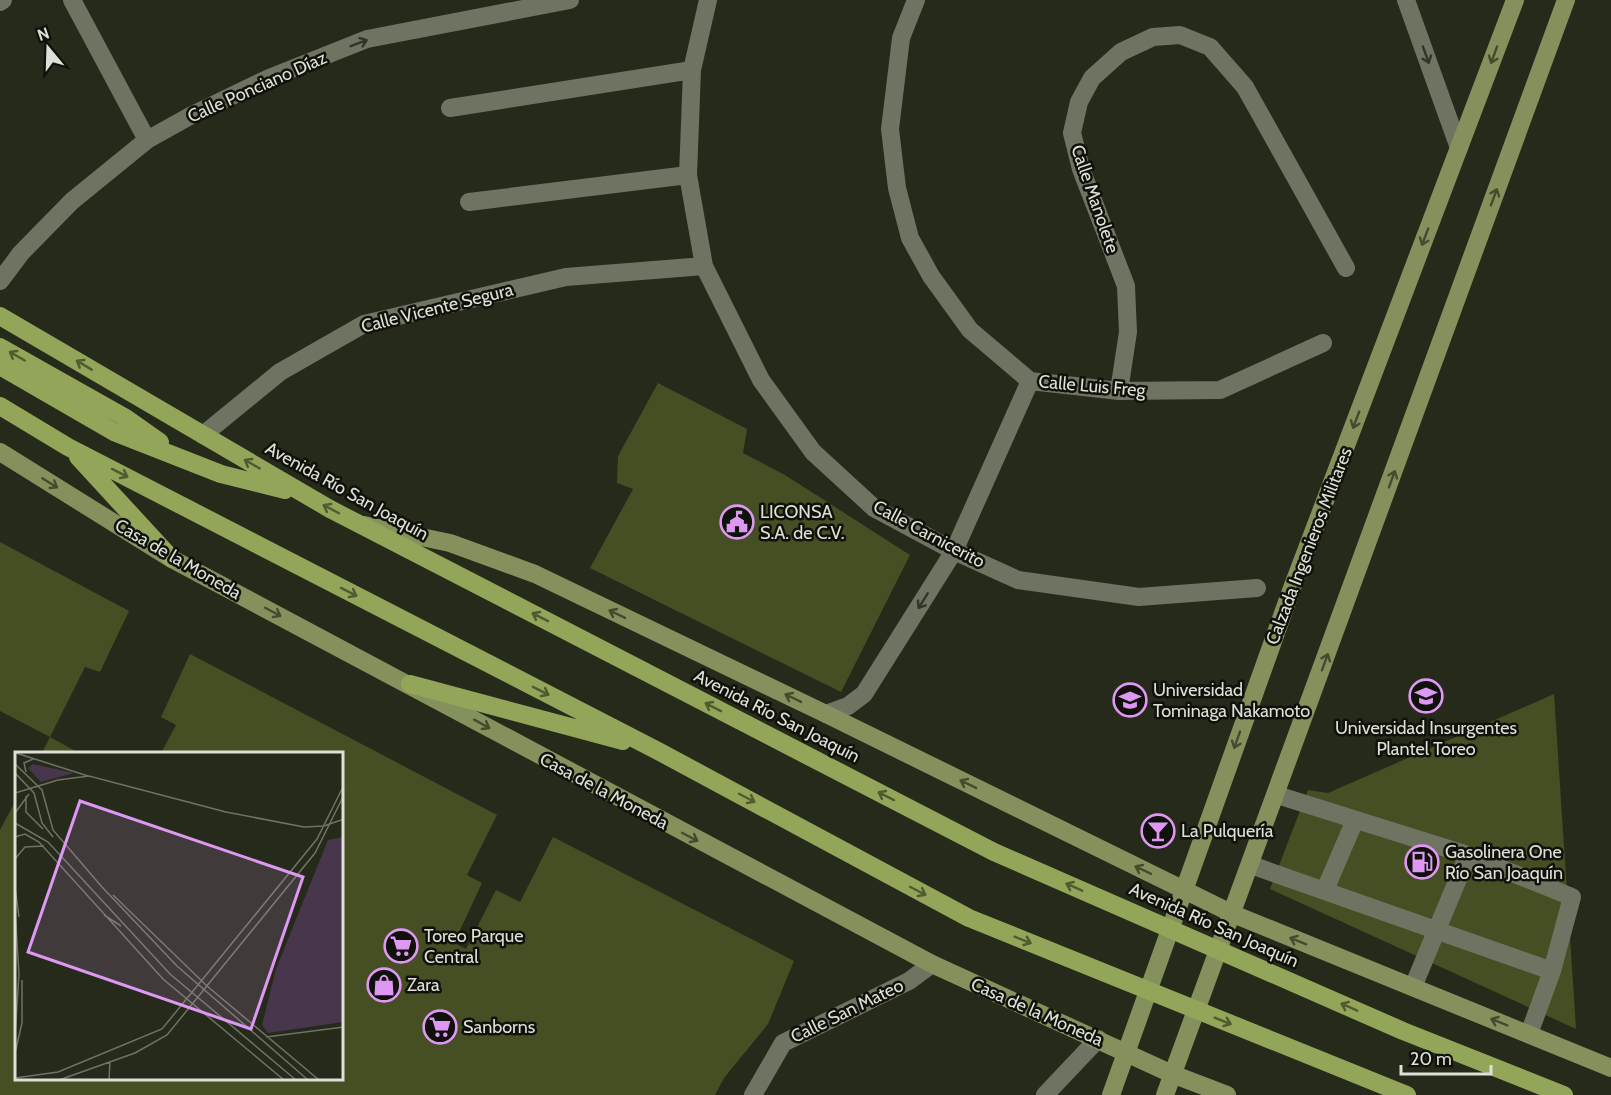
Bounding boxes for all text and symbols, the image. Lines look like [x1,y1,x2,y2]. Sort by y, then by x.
north arrow [18,18,78,78]
text: N [35,23,52,45]
one-way arrow [349,36,367,47]
one-way arrow [1421,45,1432,64]
one-way arrow [1488,45,1499,64]
street label: Calle Ponciano Díaz [184,46,330,128]
street label: Calle Manolete [1066,142,1124,256]
one-way arrow [1490,188,1501,207]
one-way arrow [1419,227,1430,246]
street label: Calle Vicente Segura [359,278,516,338]
one-way arrow [9,350,26,362]
one-way arrow [75,359,93,370]
street label: Calle Luis Freg [1038,370,1147,402]
one-way arrow [1350,410,1361,428]
street label: Avenida Río San Joaquín [262,437,432,545]
street label: Calzada Ingenieros Militares [1261,444,1357,648]
one-way arrow [244,457,261,469]
one-way arrow [111,468,129,480]
one-way arrow [1387,470,1398,489]
one-way arrow [41,478,58,490]
street label: Calle Carnicerito [869,495,989,573]
place label: LICONSA S.A. de C.V. [760,501,844,544]
one-way arrow [323,503,341,514]
public building icon: LICONSA S.A. de C.V. [719,504,755,540]
street label: Casa de la Moneda [111,514,245,604]
one-way arrow [340,586,358,598]
one-way arrow [917,592,929,609]
one-way arrow [264,606,281,618]
one-way arrow [608,607,626,619]
one-way arrow [531,611,549,622]
one-way arrow [1321,653,1332,672]
street label: Avenida Río San Joaquín [691,665,863,767]
school or university icon: Universidad Insurgentes Plantel Toreo [1408,678,1444,714]
place label: Universidad Tominaga Nakamoto [1153,679,1310,722]
school or university icon: Universidad Tominaga Nakamoto [1112,682,1148,718]
one-way arrow [532,685,550,697]
one-way arrow [784,691,802,703]
one-way arrow [705,701,722,713]
place label: Universidad Insurgentes Plantel Toreo [1335,717,1517,760]
one-way arrow [473,718,490,730]
one-way arrow [1231,730,1242,749]
street label: Casa de la Moneda [536,748,672,834]
inset map [15,752,344,1080]
one-way arrow [959,777,977,789]
one-way arrow [878,790,895,802]
one-way arrow [737,793,755,804]
bar icon: La Pulquería [1140,813,1176,849]
place label: La Pulquería [1181,820,1274,842]
one-way arrow [681,832,699,843]
place label: Gasolinera One Río San Joaquín [1445,841,1563,884]
fuel station icon: Gasolinera One Río San Joaquín [1404,844,1440,880]
one-way arrow [1134,863,1152,875]
street label: Avenida Río San Joaquín [1126,878,1302,972]
one-way arrow [1066,881,1084,892]
one-way arrow [909,886,927,897]
place label: Toreo Parque Central [424,925,524,968]
supermarket icon: Toreo Parque Central [383,928,419,964]
one-way arrow [1013,935,1032,946]
one-way arrow [1290,935,1308,946]
shop icon: Zara [366,967,402,1003]
street label: Casa de la Moneda [968,973,1107,1051]
place label: Zara [407,974,440,996]
street label: Calle San Mateo [787,974,907,1048]
one-way arrow [1341,1001,1359,1012]
supermarket icon: Sanborns [422,1009,458,1045]
place label: Sanborns [463,1016,535,1038]
one-way arrow [1214,1016,1232,1027]
one-way arrow [1490,1016,1508,1027]
scale bar [1401,1038,1491,1076]
text: 20 m [1410,1048,1452,1070]

